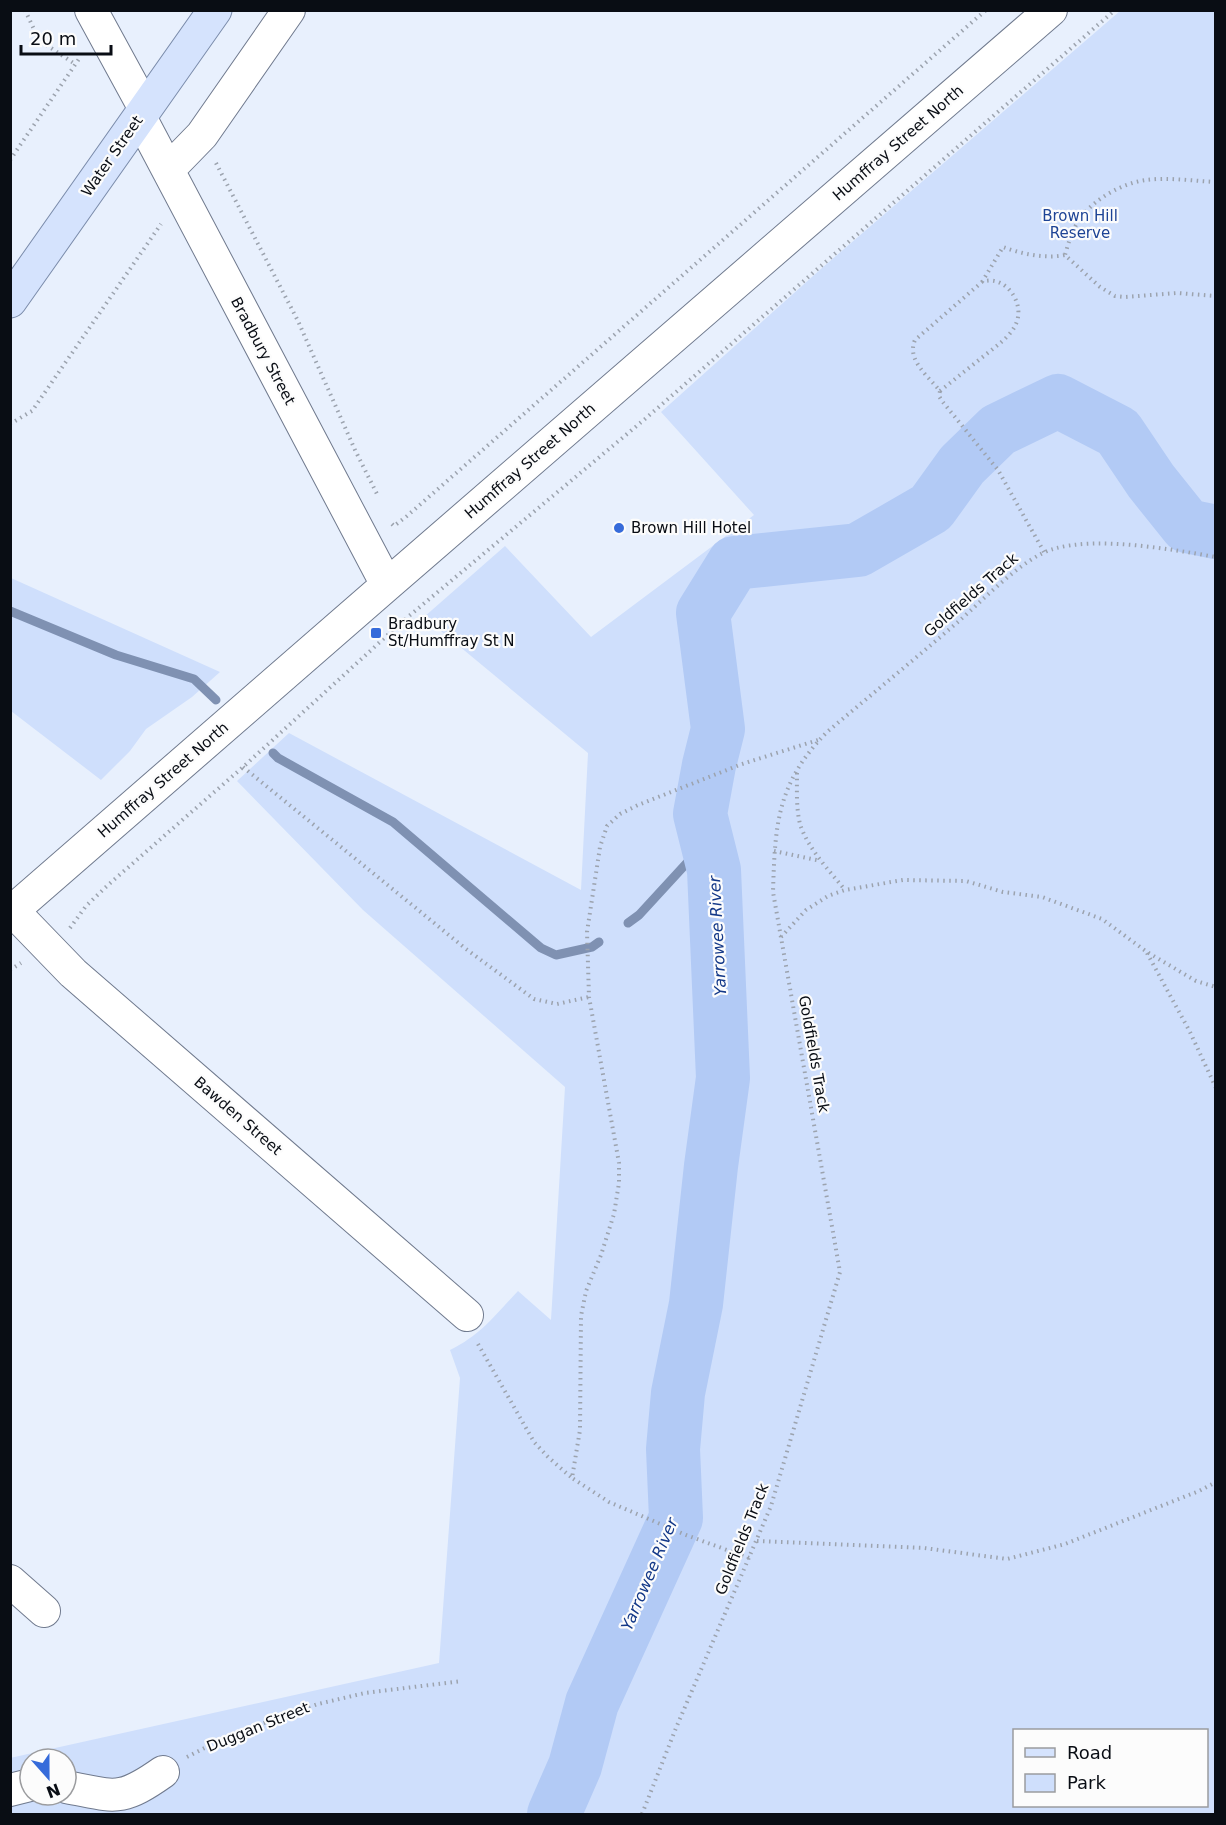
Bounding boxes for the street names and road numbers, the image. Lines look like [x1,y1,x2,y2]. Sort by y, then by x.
street label: Humffray Street North [829,81,967,205]
street label: Water Street [77,112,147,200]
street label: Bradbury Street [227,294,299,408]
street label: Humffray Street North [461,399,599,523]
street label: Goldfields Track [920,549,1022,641]
street label: Humffray Street North [94,718,232,842]
street label: Goldfields Track [795,994,833,1114]
street label: Bawden Street [190,1073,286,1159]
street label: Goldfields Track [711,1480,773,1597]
street label: Duggan Street [204,1698,312,1756]

